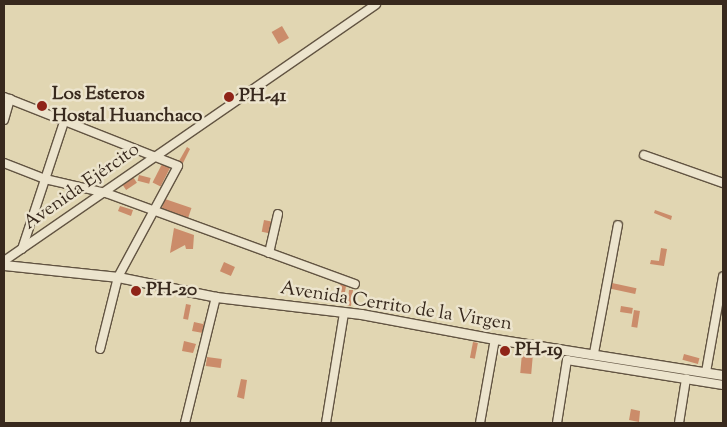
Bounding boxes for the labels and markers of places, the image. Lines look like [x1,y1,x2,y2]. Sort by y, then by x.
place label: Los Esteros Hostal Huanchaco [52,84,202,128]
place label: PH-41 [239,86,286,108]
marker: PH-41 [223,91,235,103]
marker: Los Esteros Hostal Huanchaco [36,100,48,112]
place label: PH-20 [146,280,197,302]
marker: PH-20 [130,285,142,297]
place label: PH-19 [515,340,563,362]
marker: PH-19 [499,345,511,357]

